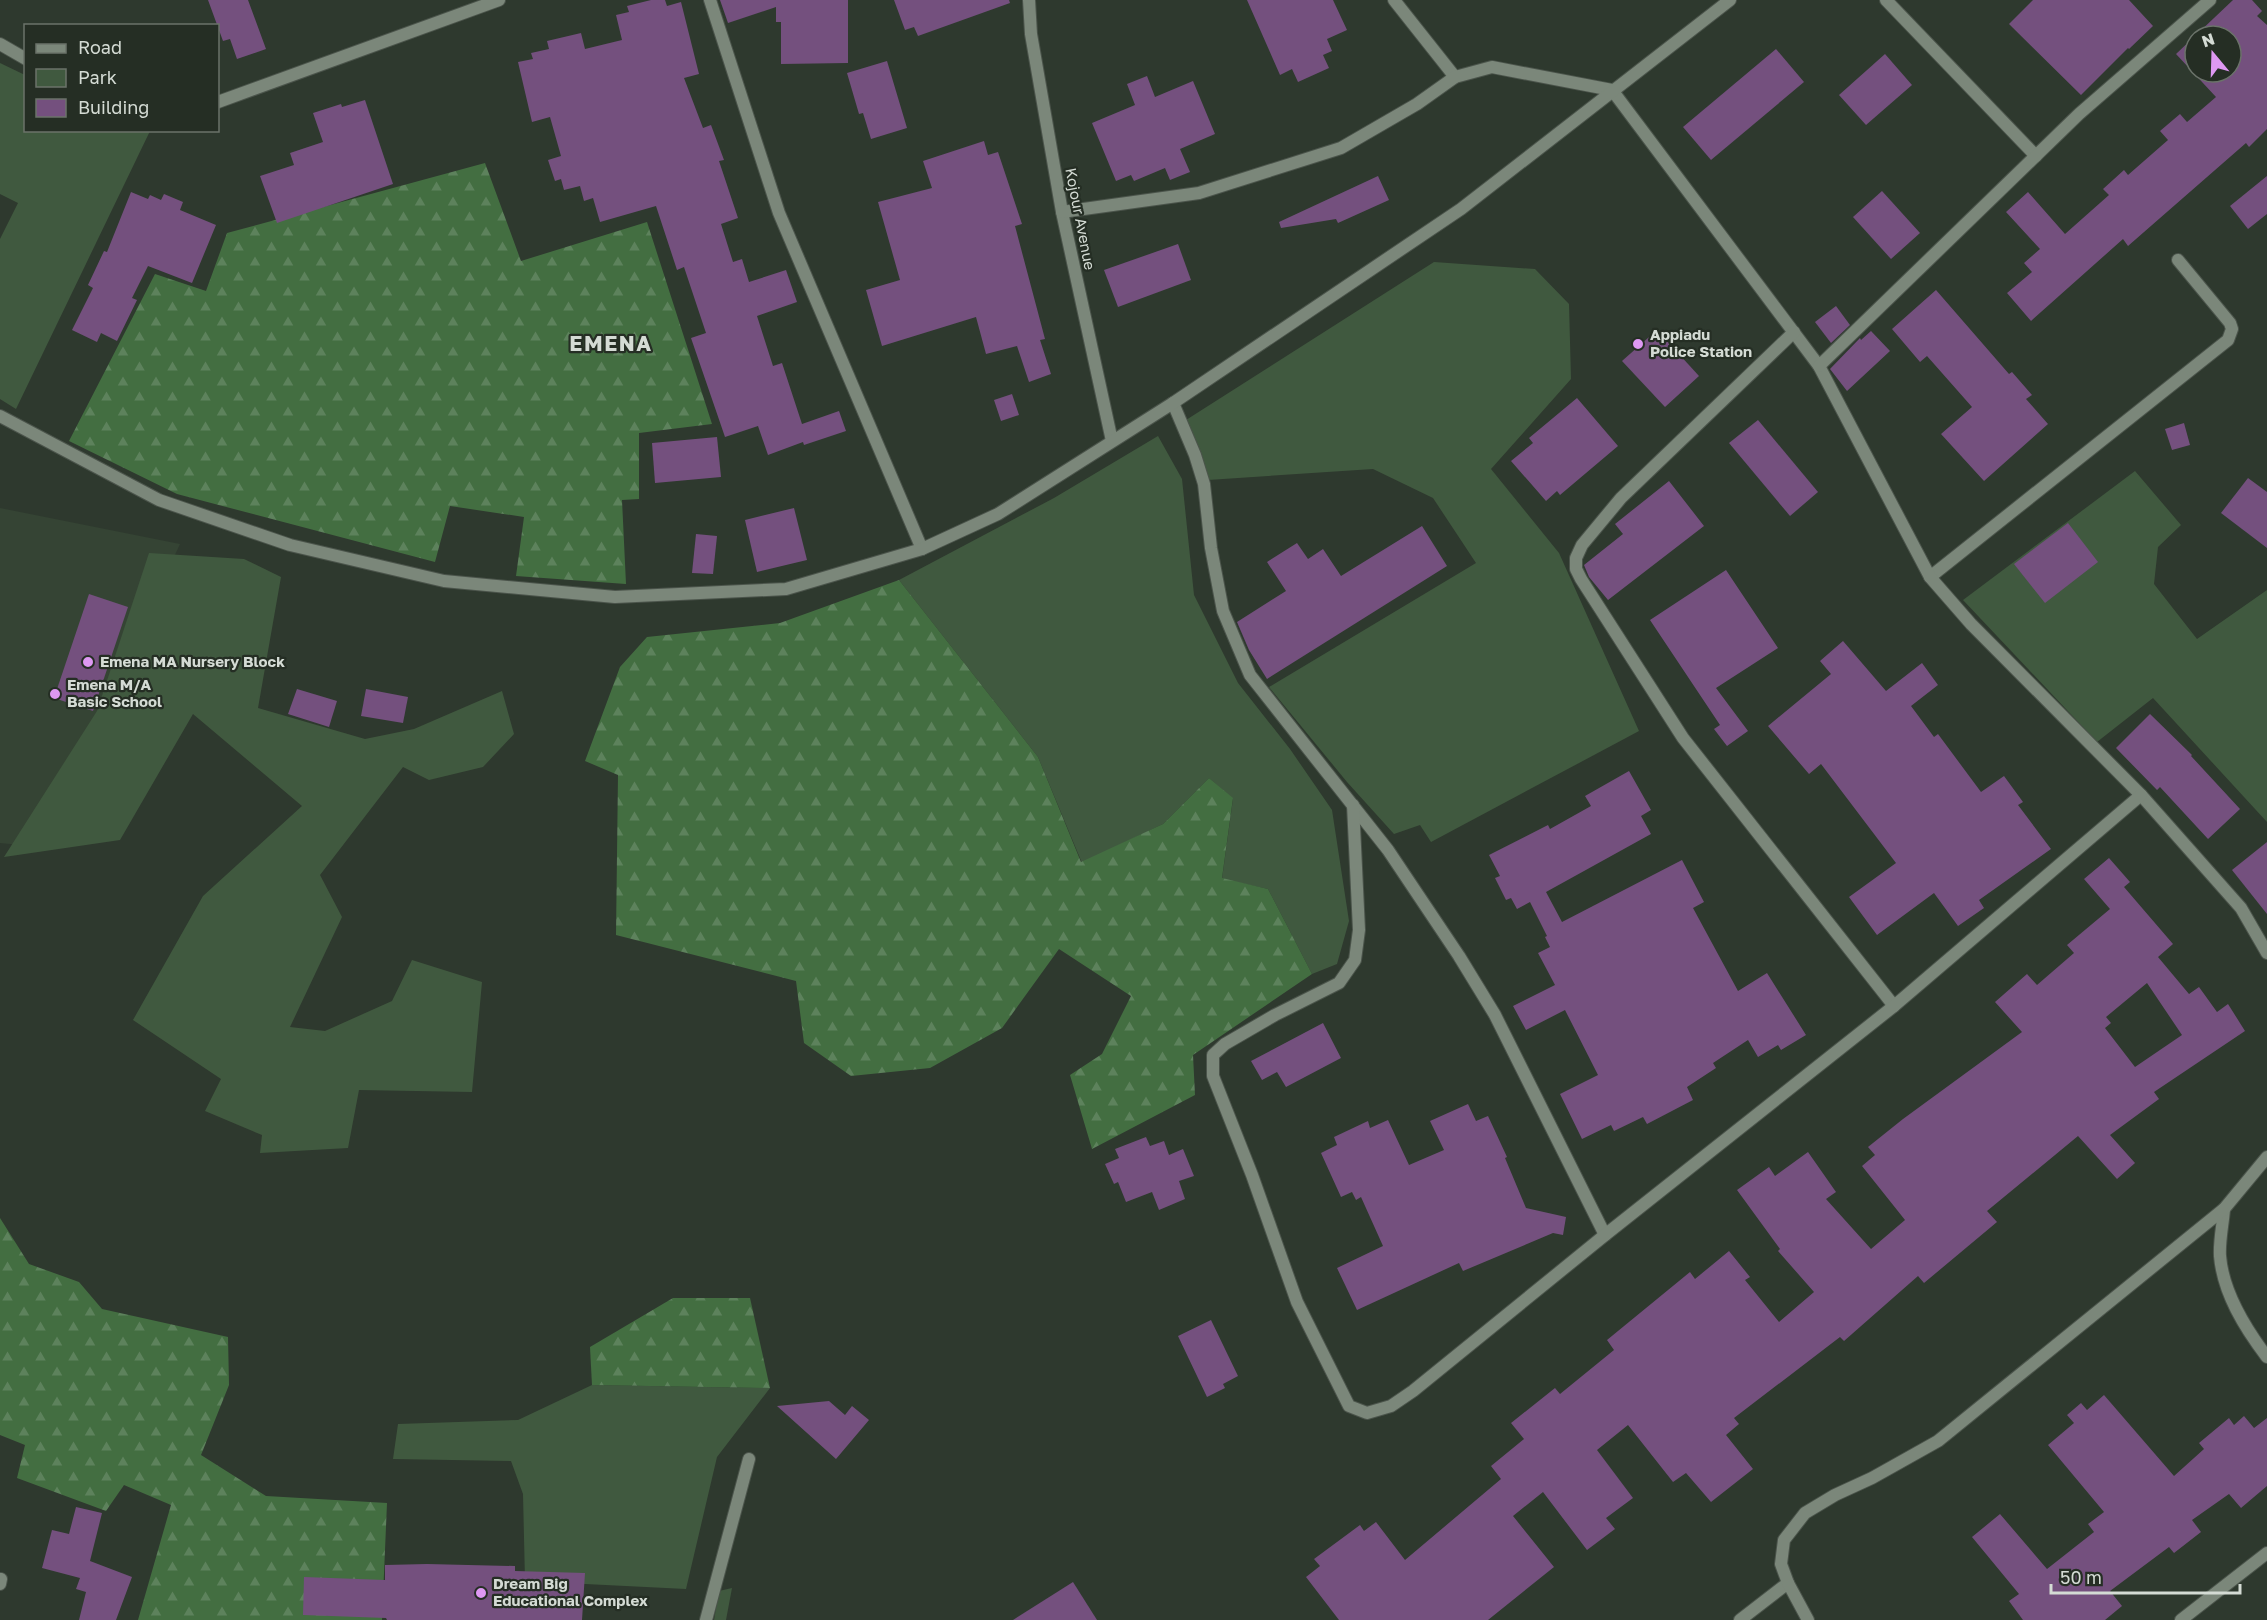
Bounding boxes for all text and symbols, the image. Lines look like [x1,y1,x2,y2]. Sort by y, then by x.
legend [24,24,219,132]
north arrow [2183,24,2243,84]
text: N [2199,28,2217,51]
text: Road [78,36,122,58]
text: Park [78,66,117,88]
text: Building [78,96,149,118]
street label: Kojour Avenue [1062,166,1100,272]
place label: Appiadu Police Station [1650,325,1752,360]
district label: EMENA [569,330,653,356]
marker: Appiadu Police Station [1631,337,1645,351]
place label: Emena MA Nursery Block [100,652,285,670]
marker: Emena MA Nursery Block [81,655,95,669]
place label: Emena M/A Basic School [67,675,162,710]
marker: Emena M/A Basic School [48,687,62,701]
scale bar [2051,1557,2240,1595]
text: 50 m [2060,1566,2102,1588]
place label: Dream Big Educational Complex [493,1574,648,1609]
marker: Dream Big Educational Complex [474,1586,488,1600]

